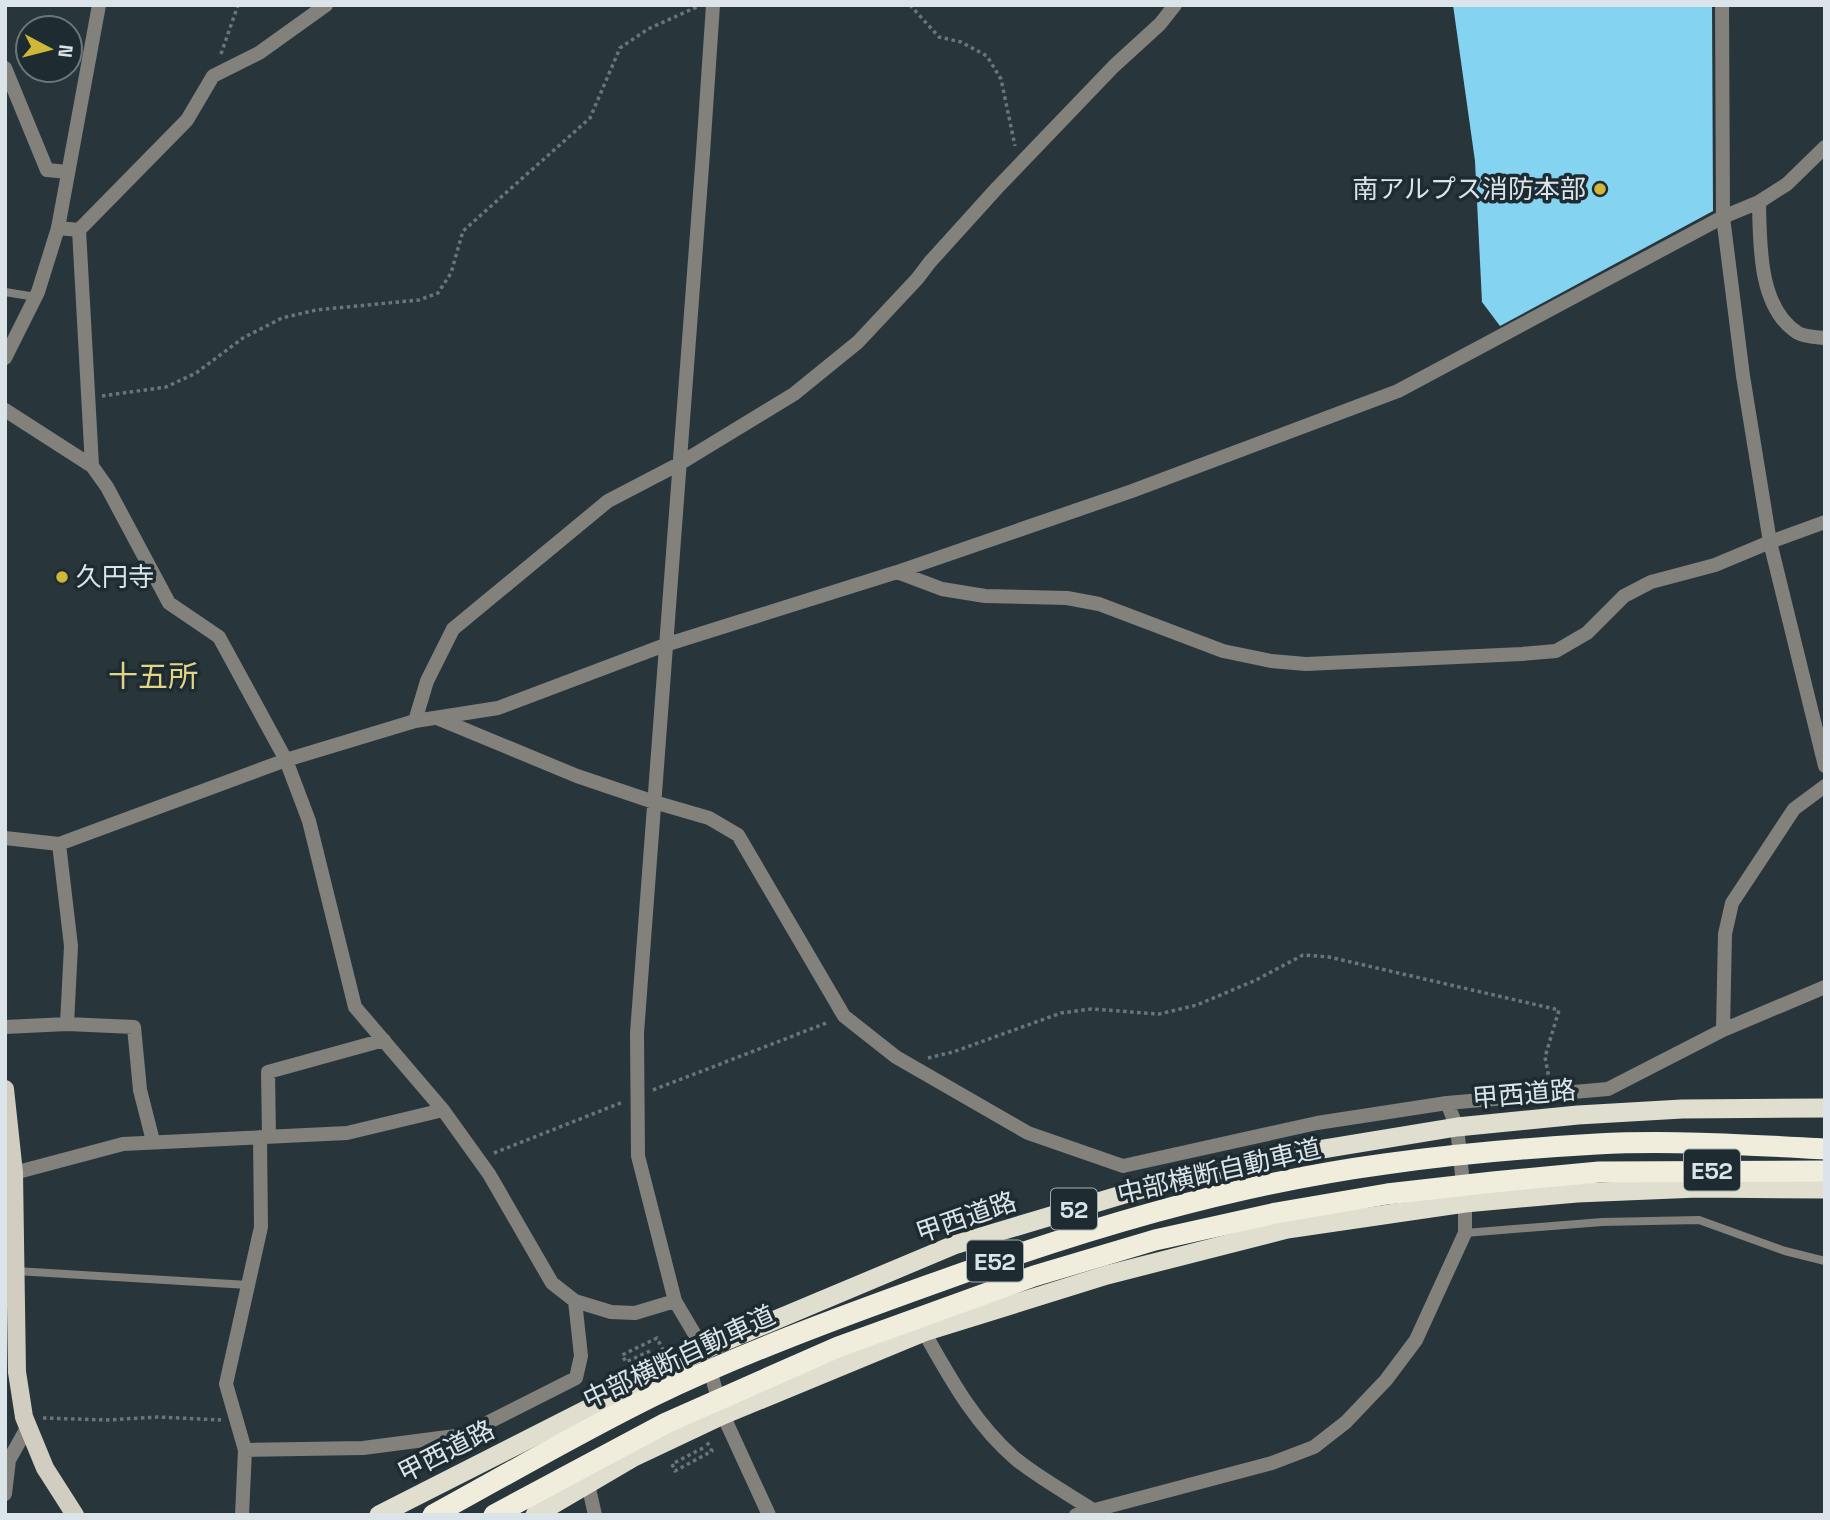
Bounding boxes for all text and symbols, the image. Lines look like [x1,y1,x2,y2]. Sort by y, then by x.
north arrow [14,14,84,84]
text: N [52,43,79,59]
place label: 南アルプス消防本部 [1352,172,1586,206]
marker: 南アルプス消防本部 [1592,181,1608,197]
place label: 久円寺 [76,560,154,594]
marker: 久円寺 [54,569,70,585]
district label: 十五所 [108,657,198,696]
street label: 甲西道路 [1471,1073,1577,1115]
street label: 中部横断自動車道 [1114,1131,1324,1211]
road number: E52 [1684,1150,1740,1190]
street label: 甲西道路 [911,1184,1021,1250]
road number: 52 [1051,1189,1097,1230]
road number: E52 [967,1240,1023,1282]
street label: 中部横断自動車道 [578,1298,780,1416]
street label: 甲西道路 [392,1412,500,1490]

